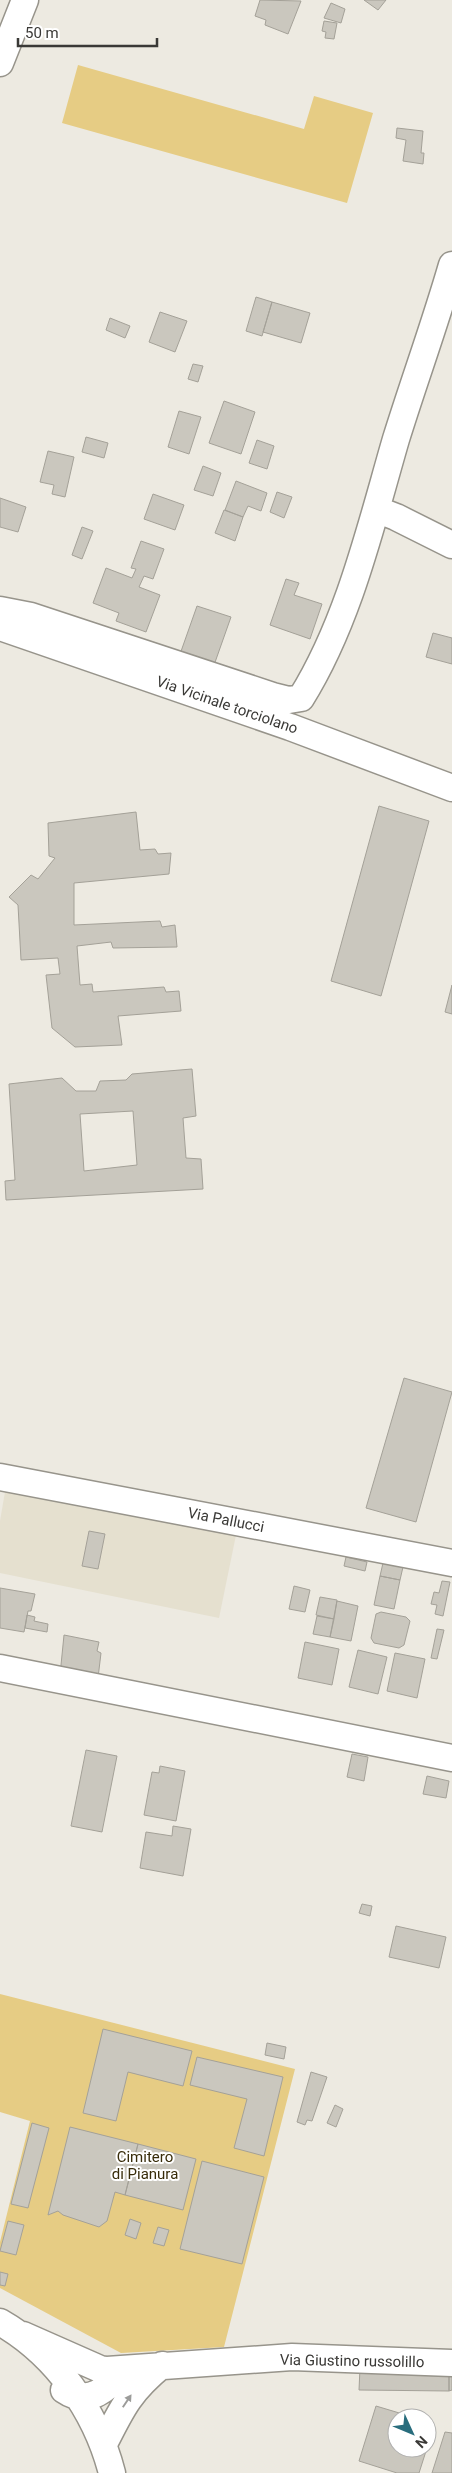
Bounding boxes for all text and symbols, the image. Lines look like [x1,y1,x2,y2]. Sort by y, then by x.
scale bar [18,15,156,47]
text: 50 m [25,24,59,42]
street label: Via Vicinale torciolano [154,672,300,738]
street label: Via Pallucci [186,1504,266,1536]
park label: Cimitero di Pianura [112,2148,178,2183]
street label: Via Giustino russolillo [280,2351,424,2371]
one-way arrow [122,2394,132,2408]
north arrow [387,2408,437,2458]
text: N [412,2433,431,2451]

